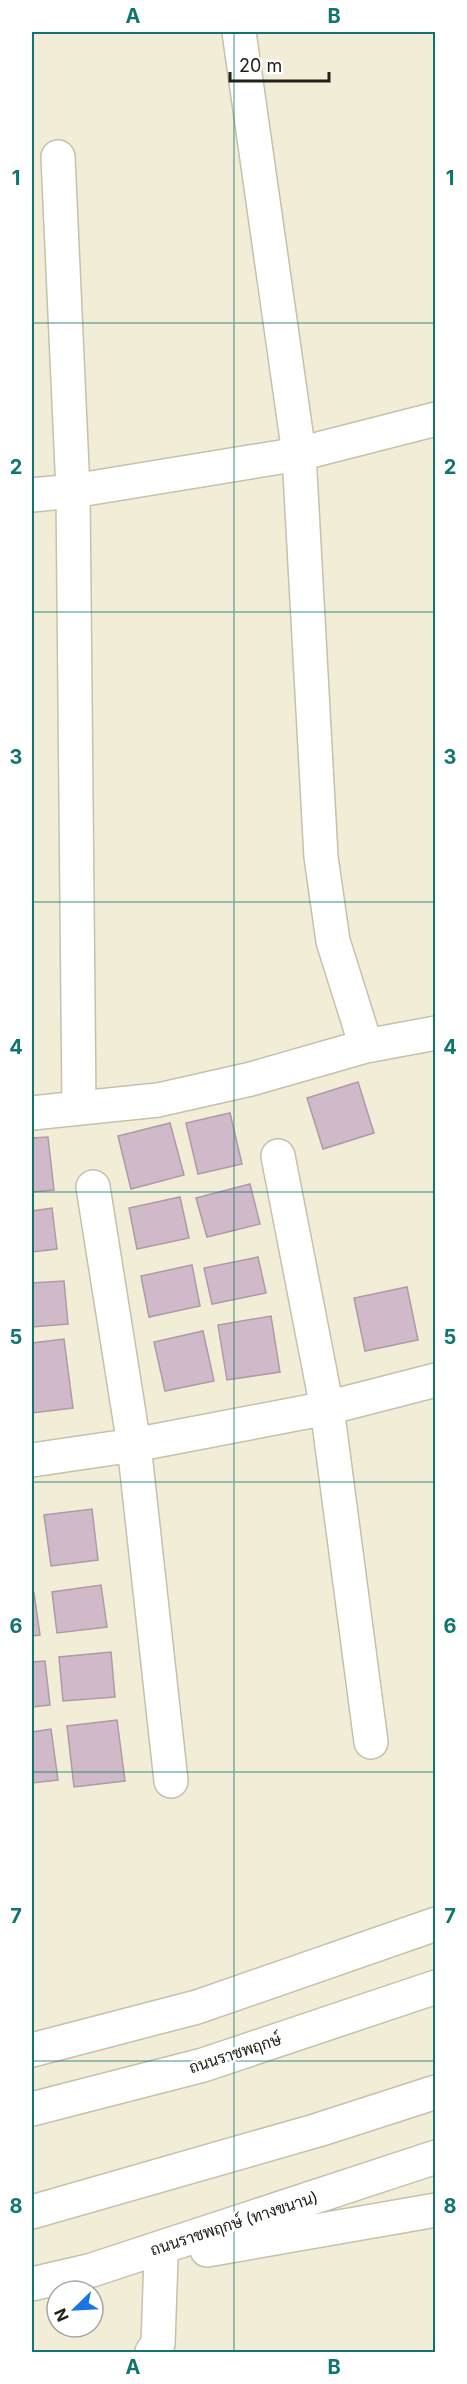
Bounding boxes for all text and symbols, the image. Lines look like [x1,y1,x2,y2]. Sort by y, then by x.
text: A [126,4,141,28]
text: B [327,4,341,28]
scale bar [230,45,329,83]
text: 20 m [239,55,282,76]
text: 1 [12,166,20,190]
text: 1 [446,166,454,190]
text: 2 [10,455,22,479]
text: 2 [444,455,456,479]
text: 3 [10,745,22,769]
text: 3 [444,745,456,769]
text: 4 [9,1035,23,1059]
text: 4 [443,1035,457,1059]
text: 5 [10,1325,22,1349]
text: 5 [444,1325,456,1349]
text: 6 [10,1614,23,1638]
text: 6 [444,1614,457,1638]
text: 7 [10,1904,22,1928]
text: 7 [444,1904,456,1928]
street label: ถนนราชพฤกษ์ [186,2027,284,2077]
street label: ถนนราชพฤกษ์ (ทางขนาน) [147,2185,320,2260]
text: 8 [9,2194,23,2218]
text: 8 [443,2194,457,2218]
north arrow [45,2279,105,2339]
text: N [50,2305,73,2325]
text: A [126,2355,141,2379]
text: B [327,2355,341,2379]

